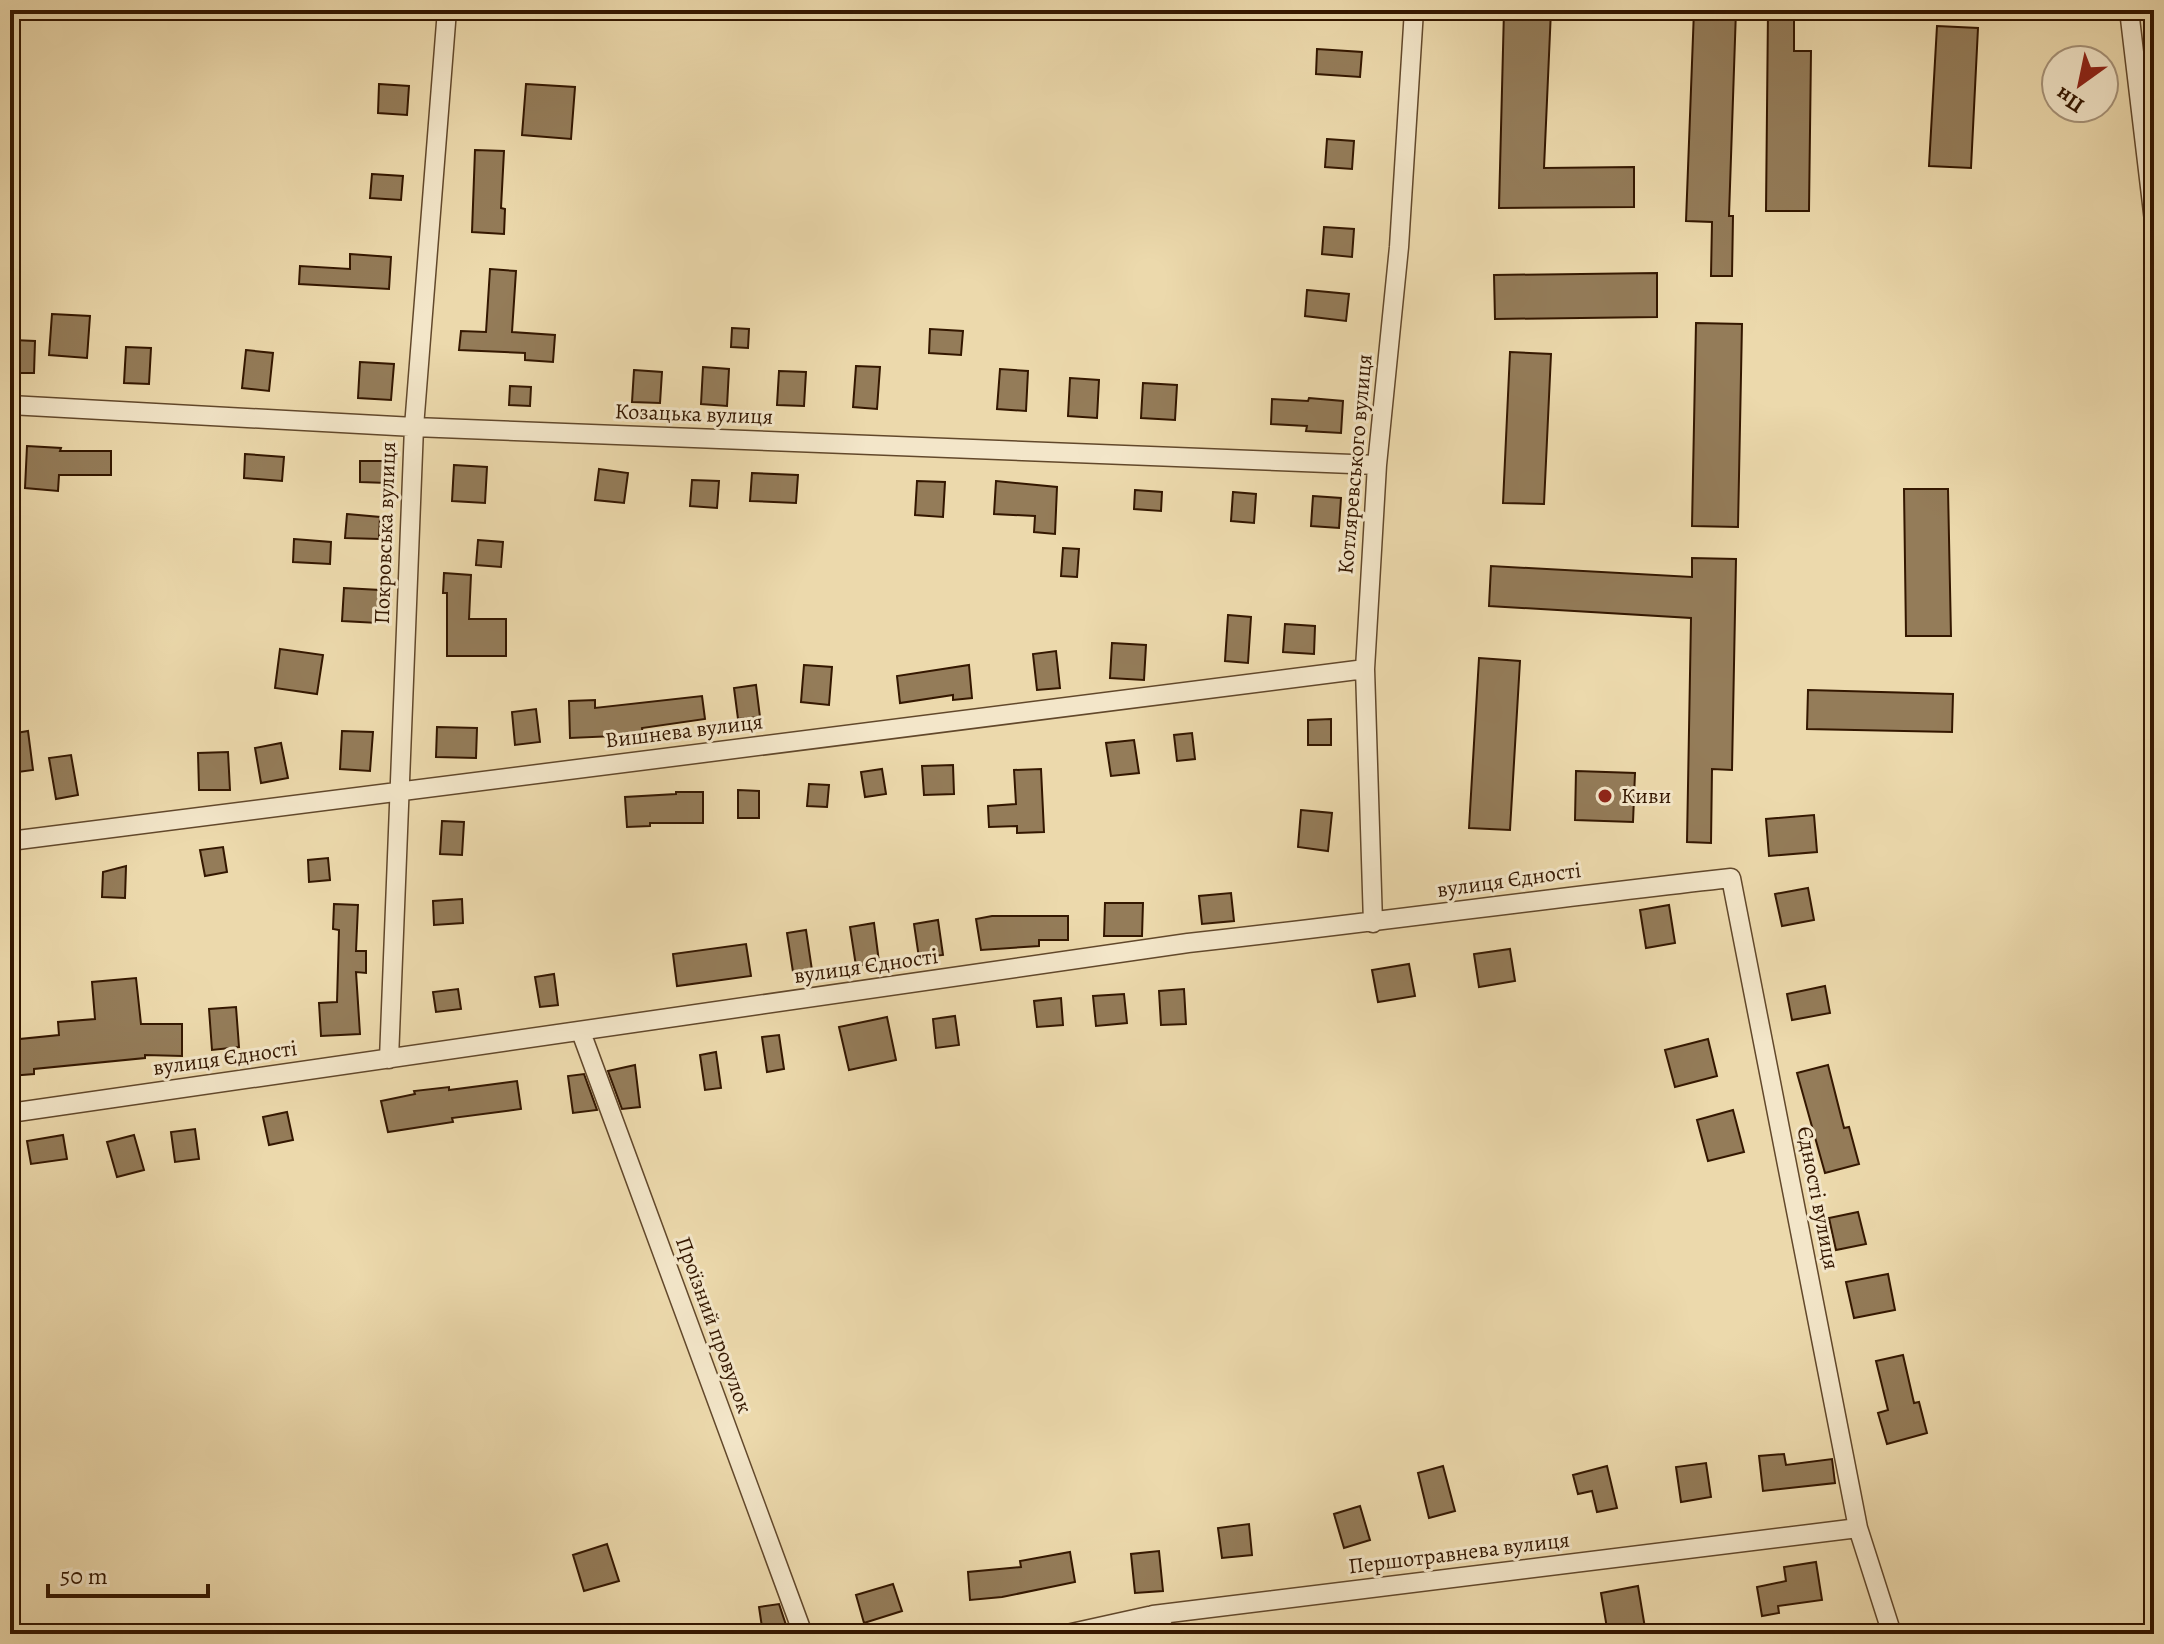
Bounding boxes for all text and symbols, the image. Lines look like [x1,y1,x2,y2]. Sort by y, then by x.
north arrow [2040,44,2120,124]
text: Пн [2049,80,2090,120]
street label: Котляревського вулиця [1330,353,1380,575]
street label: Козацька вулиця [614,396,774,432]
street label: Покровська вулиця [367,441,403,625]
street label: Вишнева вулиця [603,706,765,756]
place label: Киви [1621,781,1671,811]
marker: Киви [1596,787,1614,805]
street label: вулиця Єдності [1435,855,1583,905]
street label: вулиця Єдності [792,941,940,991]
street label: вулиця Єдності [151,1033,299,1083]
street label: Єдності вулиця [1789,1124,1847,1272]
street label: Проїзний провулок [668,1232,760,1418]
street label: Першотравнева вулиця [1347,1525,1571,1581]
scale bar [48,1548,208,1598]
text: 50 m [60,1560,108,1592]

